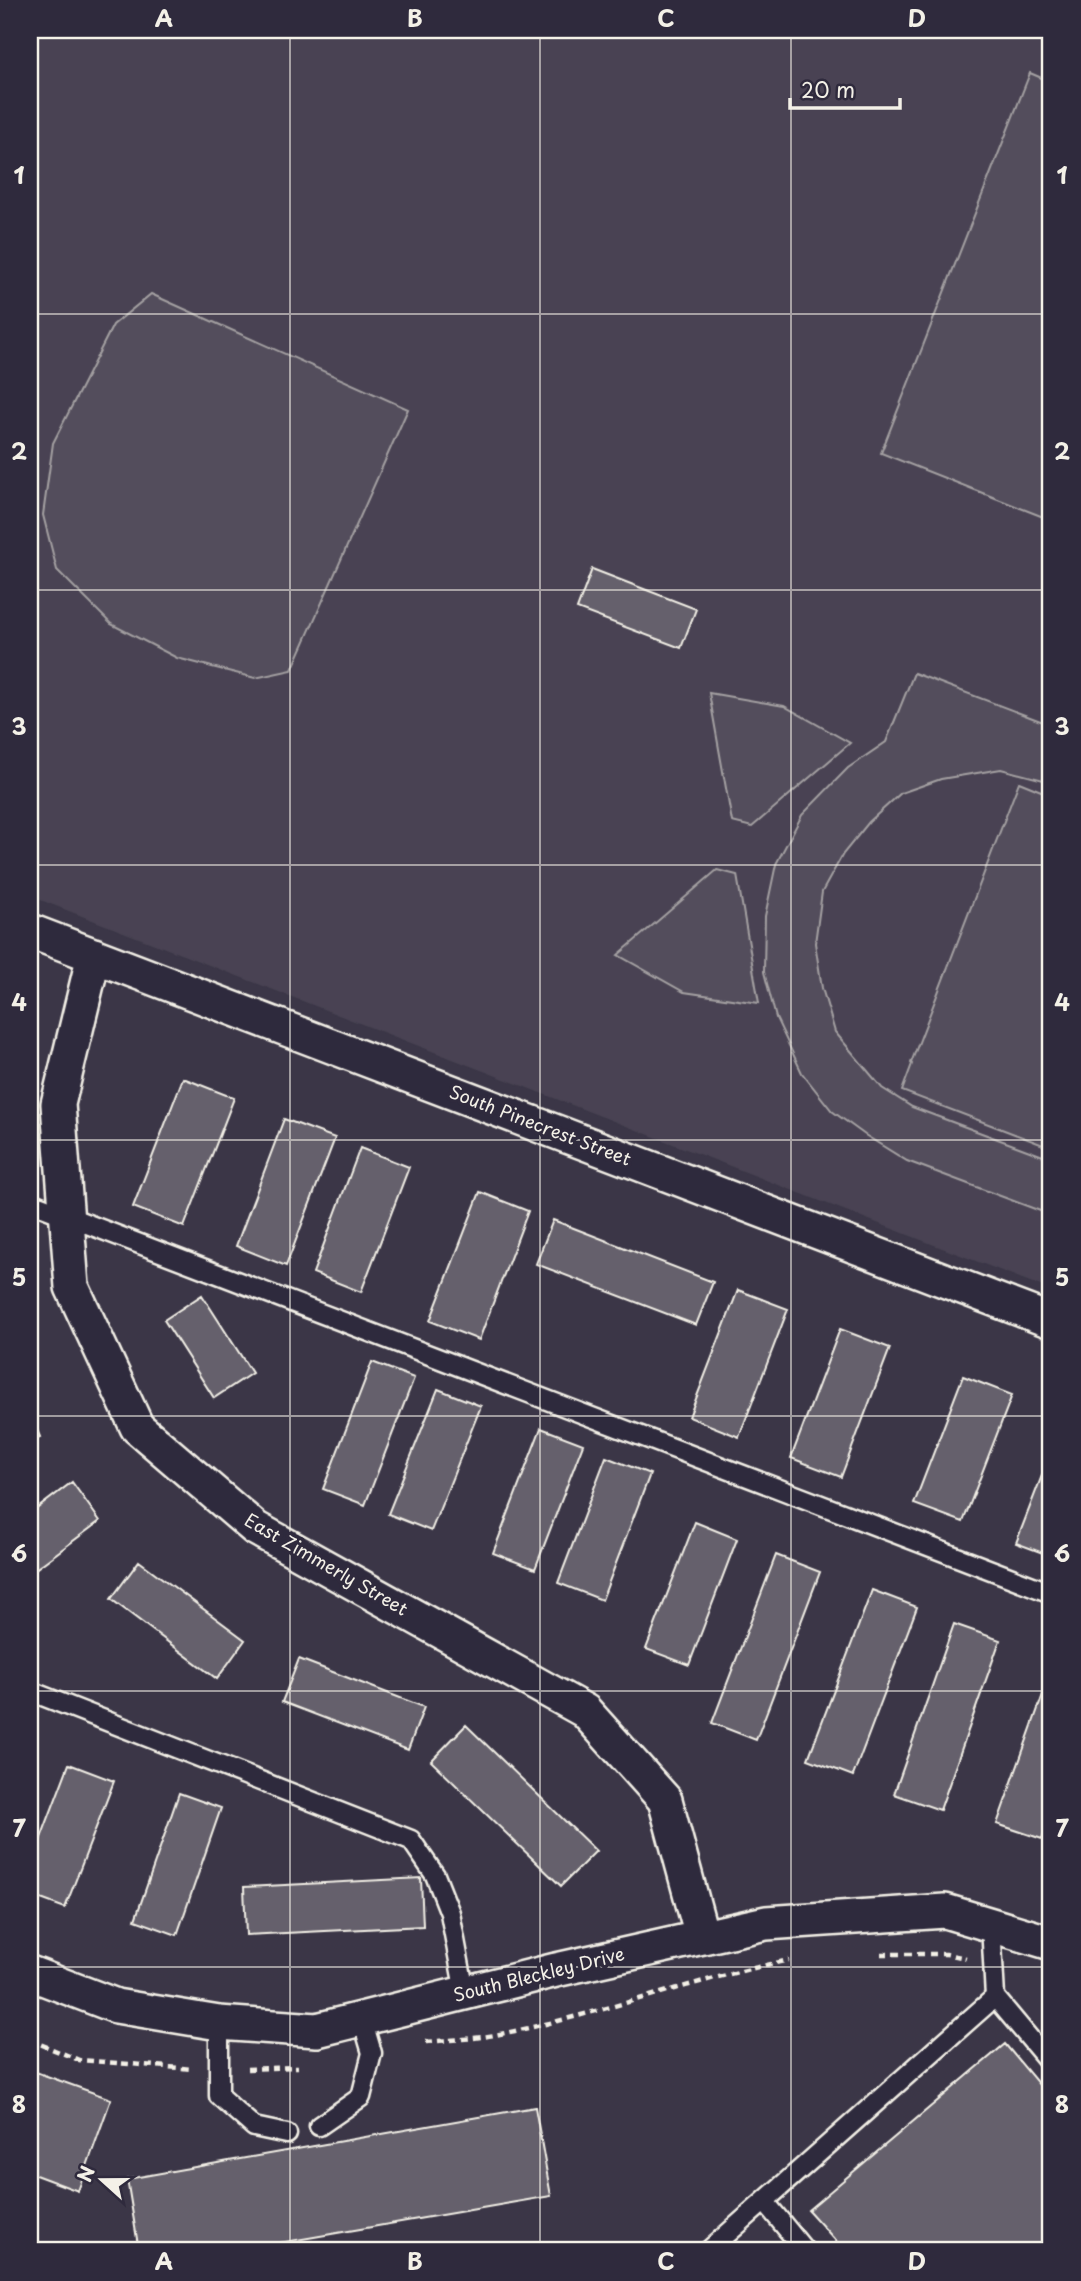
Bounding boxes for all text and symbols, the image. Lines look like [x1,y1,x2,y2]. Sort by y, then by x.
text: A [155,0,173,35]
text: B [407,0,423,35]
text: C [657,0,675,35]
text: D [908,0,926,35]
scale bar [790,66,901,110]
text: 20 m [801,73,855,105]
text: 1 [14,157,25,192]
text: 1 [1057,157,1068,192]
text: 2 [11,433,27,468]
text: 2 [1054,433,1070,468]
text: 3 [11,708,27,743]
text: 3 [1054,708,1070,743]
text: 4 [11,984,27,1019]
text: 4 [1054,984,1070,1019]
street label: South Pinecrest Street [446,1077,635,1172]
text: 5 [12,1259,26,1294]
text: 5 [1055,1259,1069,1294]
street label: East Zimmerly Street [240,1506,413,1622]
text: 6 [11,1535,27,1570]
text: 6 [1054,1535,1070,1570]
text: 7 [12,1810,26,1845]
text: 7 [1055,1810,1069,1845]
street label: South Bleckley Drive [450,1939,627,2008]
text: 8 [12,2086,26,2121]
text: 8 [1055,2086,1069,2121]
north arrow [66,2144,136,2214]
text: N [69,2162,101,2186]
text: A [155,2243,173,2278]
text: B [407,2243,423,2278]
text: C [657,2243,675,2278]
text: D [908,2243,926,2278]

